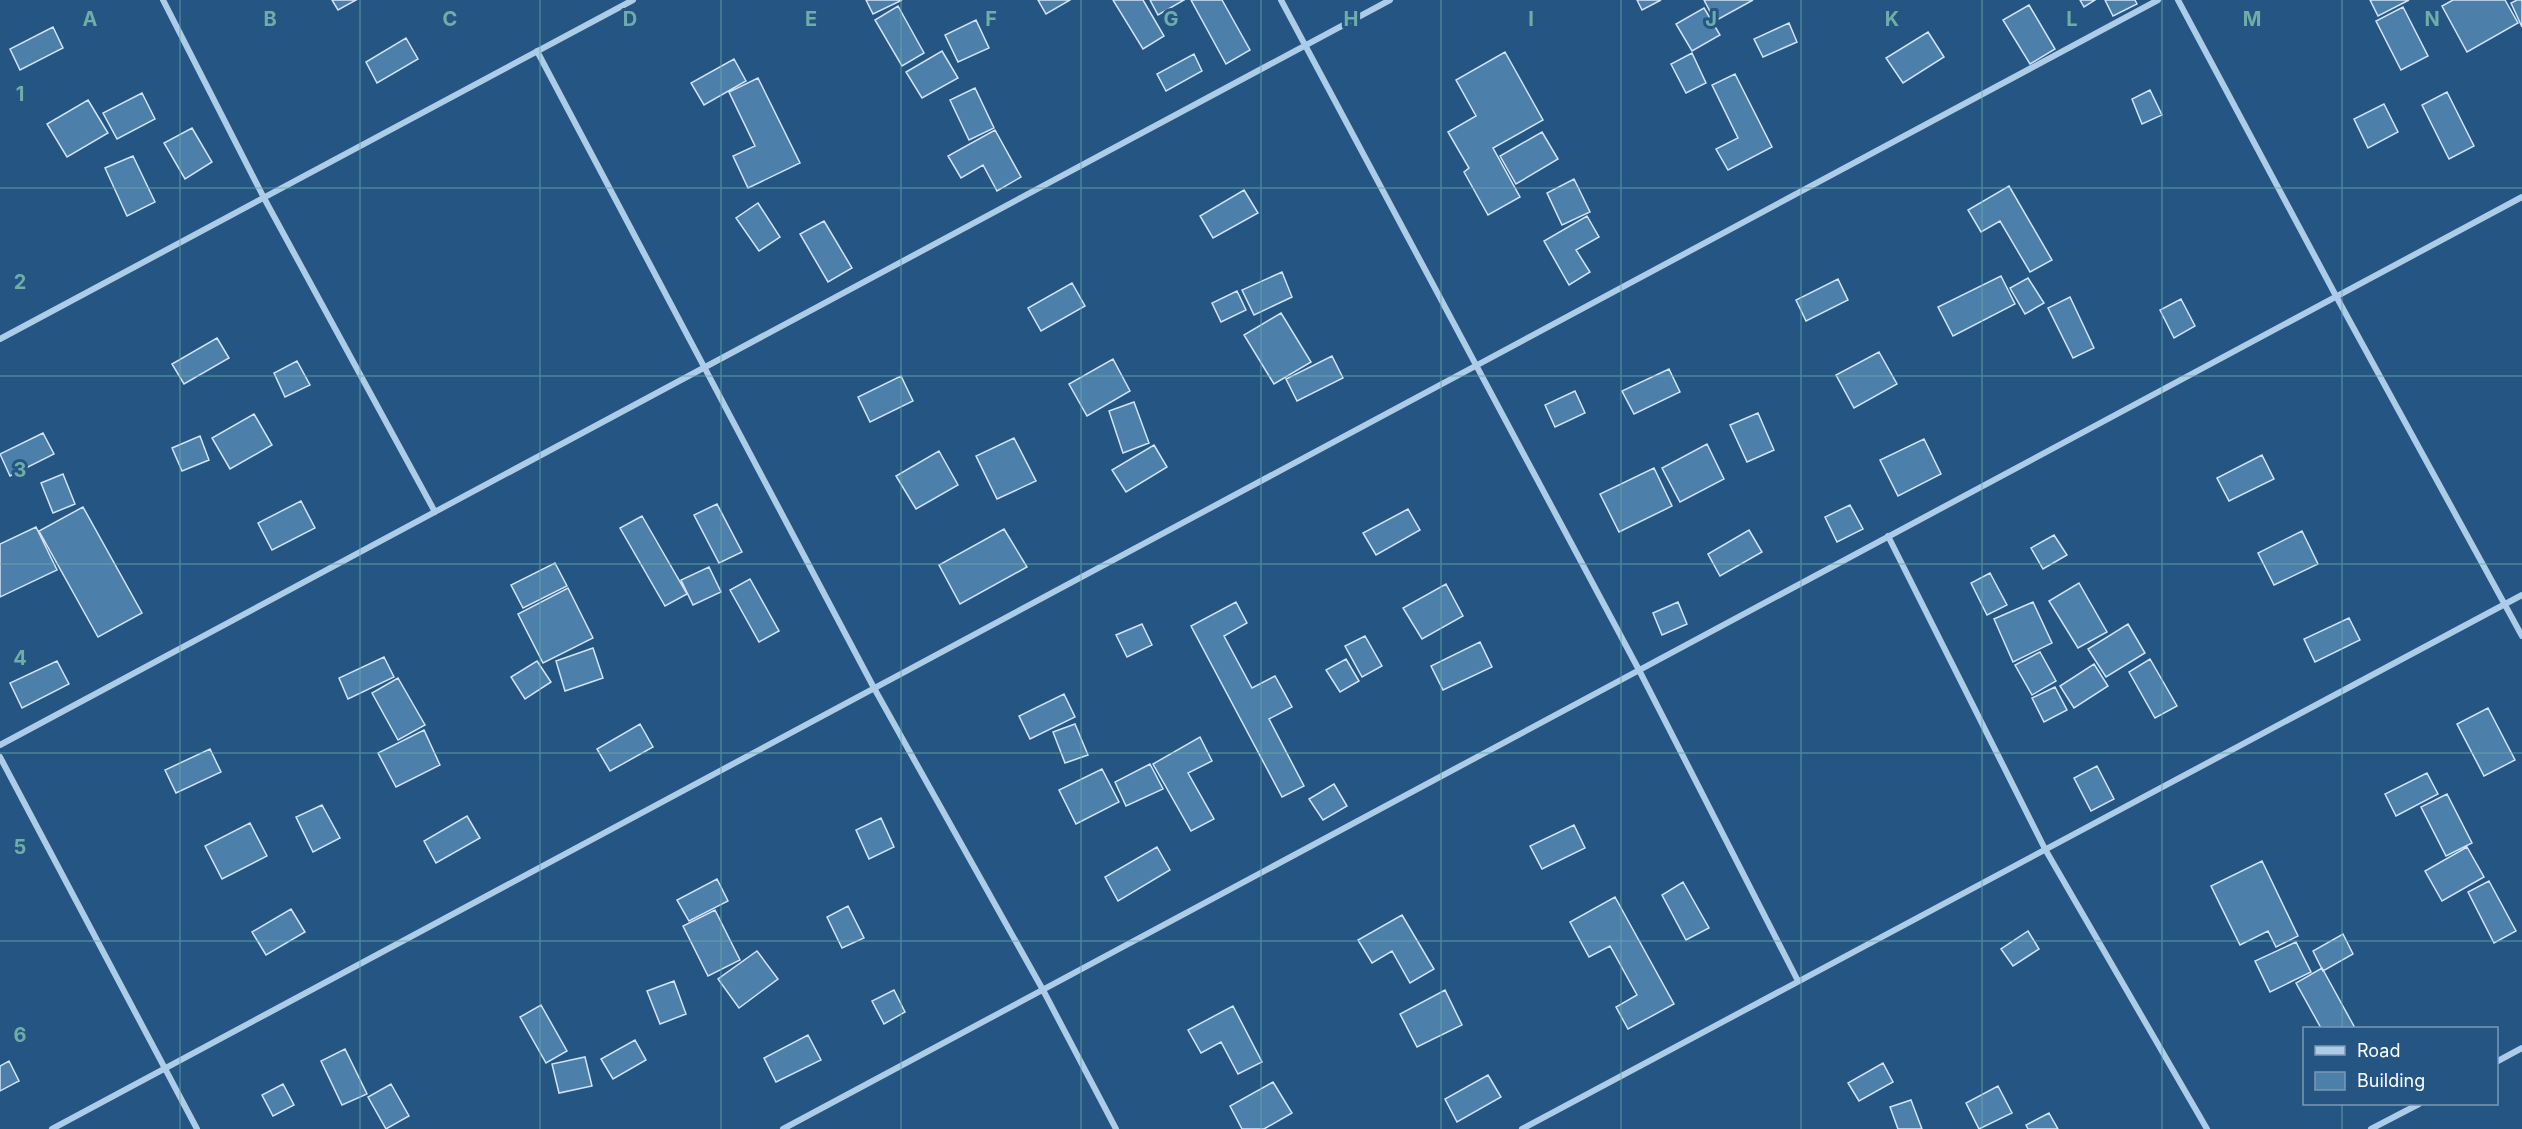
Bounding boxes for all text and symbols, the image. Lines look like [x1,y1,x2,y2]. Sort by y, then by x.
text: A [83,7,98,31]
text: B [263,7,277,31]
text: C [443,7,457,31]
text: D [623,7,637,31]
text: E [805,7,817,31]
text: F [985,7,997,31]
text: G [1163,7,1179,31]
text: H [1344,7,1358,31]
text: I [1528,7,1534,31]
text: J [1705,7,1717,31]
text: K [1885,7,1899,31]
text: L [2066,7,2078,31]
text: M [2243,7,2261,31]
text: N [2424,7,2440,31]
text: 1 [16,82,24,106]
text: 2 [14,270,26,294]
text: 3 [14,458,26,482]
text: 4 [13,646,27,670]
text: 5 [14,835,26,859]
text: 6 [14,1023,27,1047]
legend [2303,1027,2498,1105]
text: Road [2357,1040,2400,1061]
text: Building [2357,1070,2425,1091]

